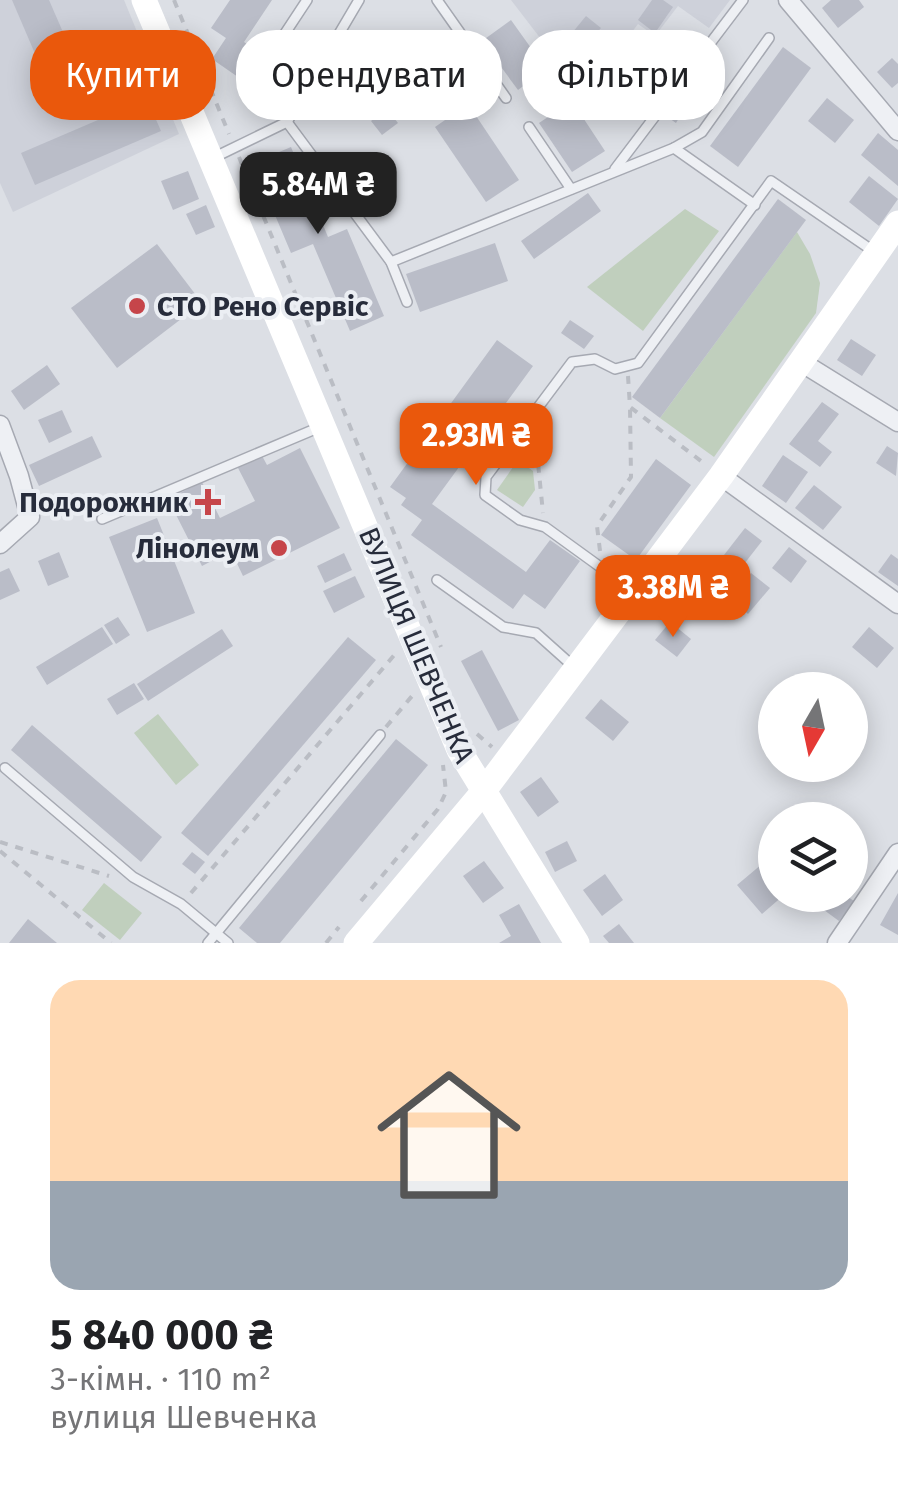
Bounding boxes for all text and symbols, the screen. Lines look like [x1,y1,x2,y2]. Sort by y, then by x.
chip: Купити [30,30,216,120]
chip: Орендувати [236,30,502,120]
chip: Фільтри [522,30,725,120]
pin: 5.84M ₴ [226,152,410,237]
text: 5.84M ₴ [262,165,374,203]
place label: СТО Рено Сервіс [157,290,369,323]
marker: СТО Рено Сервіс [126,295,148,317]
pin: 2.93M ₴ [384,403,568,488]
text: 2.93M ₴ [422,416,530,454]
place label: Подорожник [19,486,189,519]
marker: Подорожник [197,491,219,513]
street label: ВУЛИЦЯ ШЕВЧЕНКА [352,522,481,768]
place label: Лінолеум [136,532,259,565]
marker: Лінолеум [268,537,290,559]
pin: 3.38M ₴ [581,555,765,640]
text: 3.38M ₴ [617,568,729,606]
north arrow [758,672,868,782]
map controls [758,672,868,912]
button: layers [758,802,868,912]
icon: home [359,1045,539,1225]
text: 5 840 000 ₴ [50,1310,273,1360]
text: 3-кімн. · 110 m² [50,1360,271,1398]
text: вулиця Шевченка [50,1398,318,1436]

